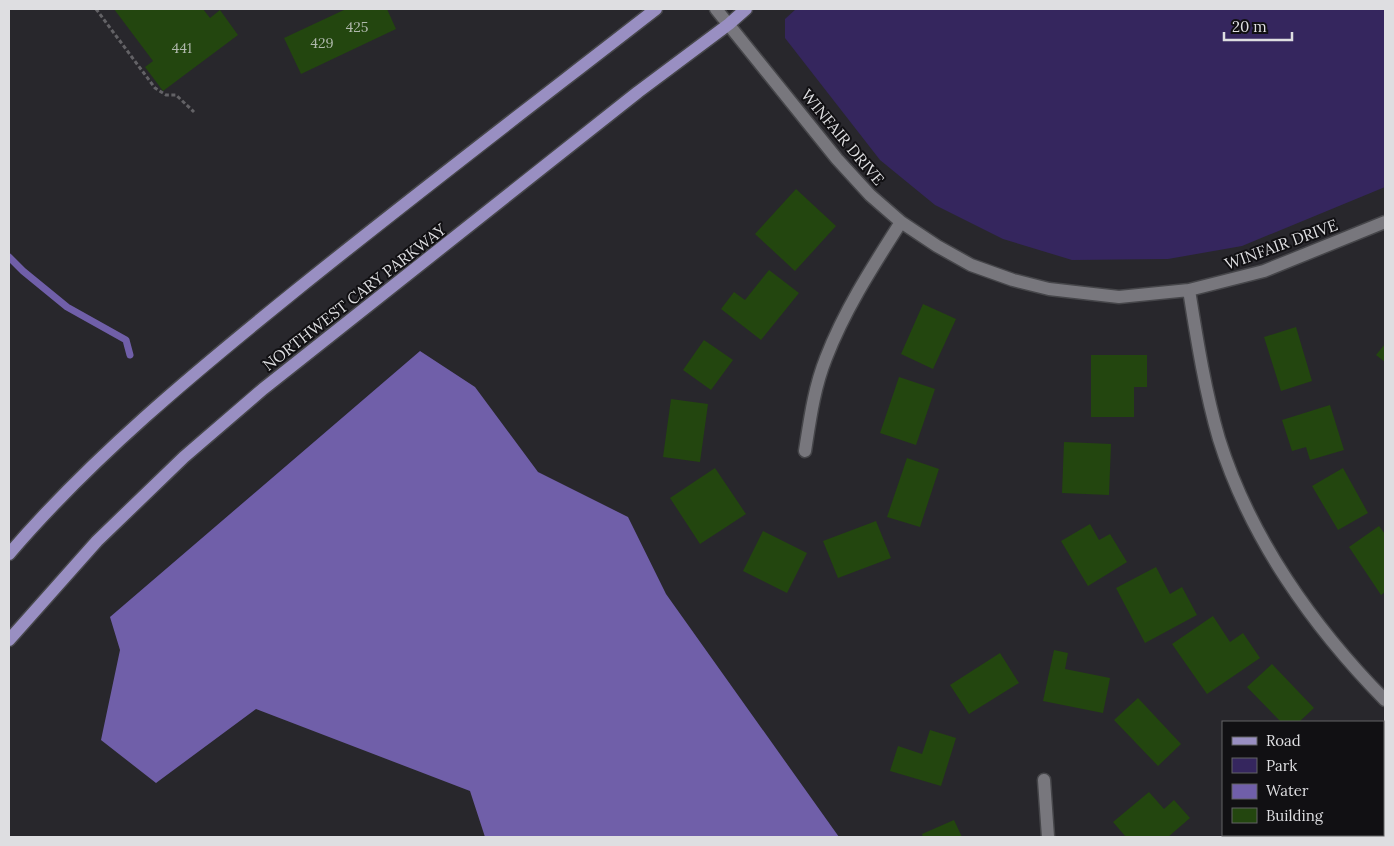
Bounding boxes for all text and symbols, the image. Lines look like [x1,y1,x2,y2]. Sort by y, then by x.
scale bar [1224,10,1292,42]
text: 20 m [1232,17,1267,36]
house number: 425 [346,18,368,36]
house number: 429 [310,34,334,52]
house number: 441 [172,39,192,57]
street label: WINFAIR DRIVE [797,85,889,189]
street label: WINFAIR DRIVE [1222,214,1340,274]
street label: NORTHWEST CARY PARKWAY [258,219,450,375]
legend [1222,721,1384,836]
text: Road [1266,731,1301,750]
text: Park [1266,756,1297,775]
text: Water [1266,781,1309,800]
text: Building [1266,806,1324,825]

